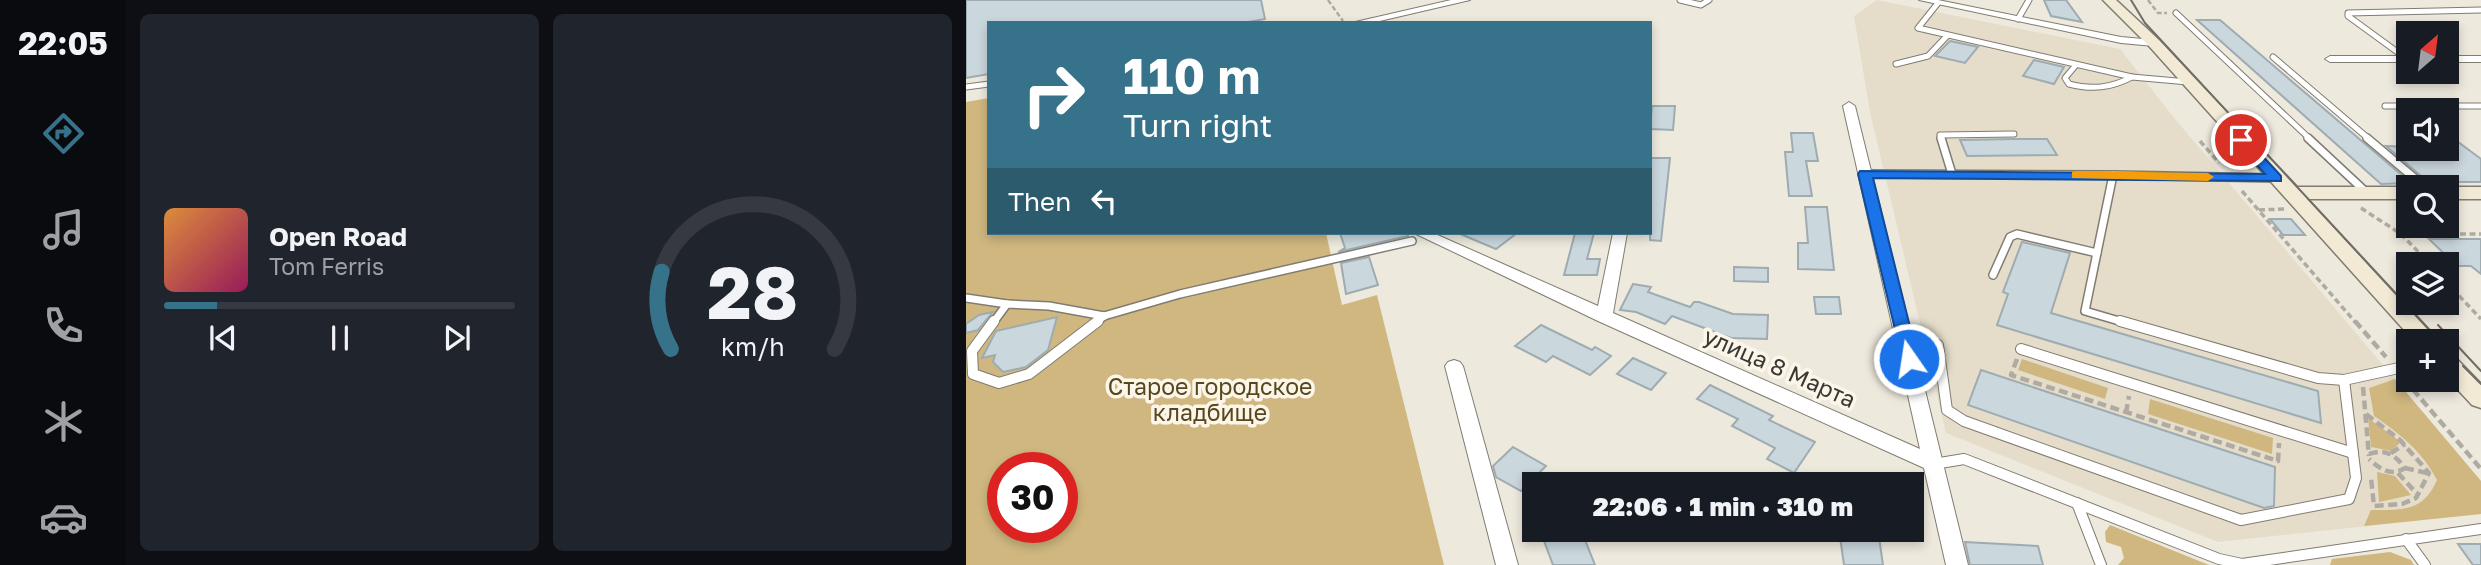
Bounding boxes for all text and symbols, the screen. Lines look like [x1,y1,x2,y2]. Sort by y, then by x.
north arrow [2396,21,2459,84]
map controls [2396,21,2459,392]
text: 22:05 [18,24,108,62]
text: 110 m [1123,46,1260,105]
icon: right [1008,49,1099,140]
button: sound [2396,98,2459,161]
text: Turn right [1123,106,1272,144]
icon: directions [39,109,88,158]
pin [2211,110,2271,170]
icon: arrive [2222,121,2260,159]
button: search [2396,175,2459,238]
icon: left [1085,182,1123,220]
text: Then [1008,186,1071,217]
icon: music [39,205,88,254]
text: Open Road [269,221,407,252]
text: 28 [707,248,798,335]
text: Tom Ferris [269,252,384,280]
button: layers [2396,252,2459,315]
icon: phone [39,301,88,350]
icon: previous [204,319,242,357]
icon: pause [321,319,359,357]
icon: next [438,319,476,357]
street label: улица 8 Марта [1700,321,1860,413]
position arrow [1872,322,1946,396]
button: + [2396,329,2459,392]
text: km/h [721,330,784,361]
park label: Старое городское кладбище [1108,372,1312,426]
icon: climate [39,397,88,446]
speed limit sign: 30 [987,452,1078,543]
text: 22:06 · 1 min · 310 m [1593,491,1853,522]
icon: car [39,493,88,542]

